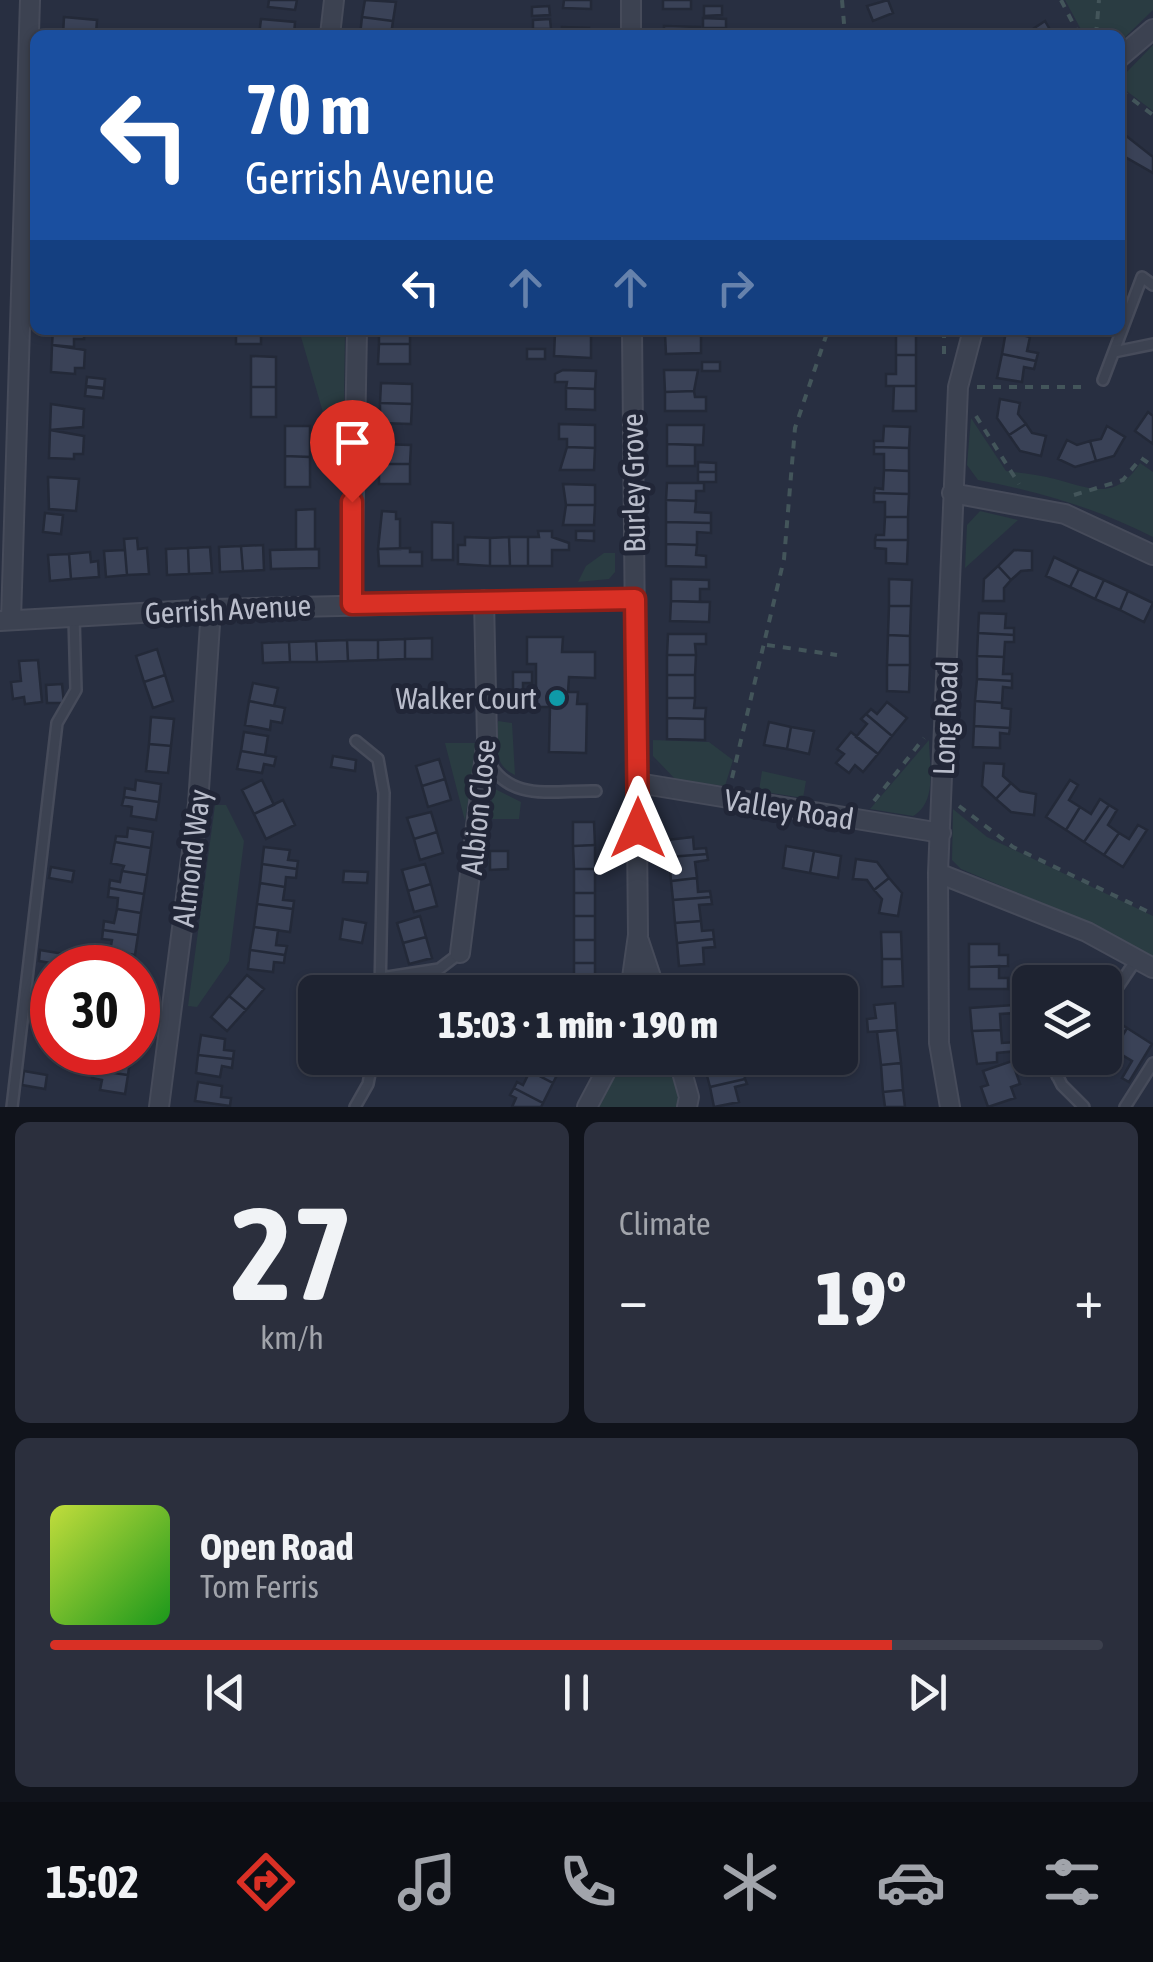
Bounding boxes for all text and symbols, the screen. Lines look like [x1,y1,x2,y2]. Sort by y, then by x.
text: 70 m [245,69,371,149]
icon: left [80,70,210,200]
text: Gerrish Avenue [245,152,495,204]
icon: left [393,260,448,315]
icon: ahead [498,260,553,315]
icon: ahead [603,260,658,315]
icon: right [708,260,763,315]
pin [310,400,395,503]
street label: Burley Grove [615,413,651,553]
icon: arrive [325,415,380,470]
street label: Gerrish Avenue [144,588,312,630]
street label: Long Road [926,660,964,776]
place label: Walker Court [396,681,537,715]
marker: Walker Court [546,687,568,709]
street label: Albion Close [454,738,502,876]
position arrow [586,776,690,880]
street label: Valley Road [722,782,856,836]
street label: Almond Way [166,787,216,929]
speed limit sign: 30 [30,945,160,1075]
map controls [1012,965,1122,1075]
button: layers [1012,965,1122,1075]
text: 15:03 · 1 min · 190 m [438,1003,718,1046]
text: 27 [231,1179,353,1328]
text: Climate [619,1205,711,1242]
text: 19° [815,1255,907,1341]
text: − [619,1267,648,1330]
text: + [1074,1267,1103,1330]
text: km/h [260,1319,324,1356]
text: Open Road [200,1525,354,1568]
text: Tom Ferris [200,1568,319,1605]
icon: previous [198,1665,253,1720]
icon: pause [549,1665,604,1720]
icon: next [900,1665,955,1720]
icon: directions [231,1847,301,1917]
icon: music [392,1847,462,1917]
icon: phone [553,1847,623,1917]
icon: climate [715,1847,785,1917]
icon: car [876,1847,946,1917]
icon: filters [1037,1847,1107,1917]
text: 15:02 [46,1856,139,1908]

